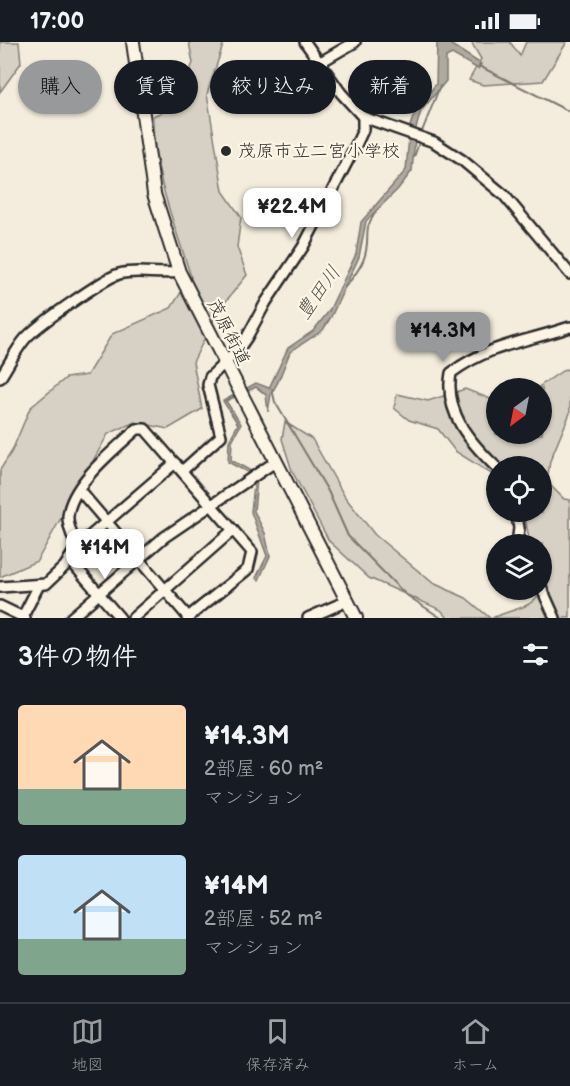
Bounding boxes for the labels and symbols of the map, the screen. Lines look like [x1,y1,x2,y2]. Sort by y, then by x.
place label: 茂原市立二宮小学校 [238,141,400,162]
marker: 茂原市立二宮小学校 [219,144,233,158]
pin: ¥22.4M [243,188,341,239]
water label: 豊田川 [291,261,346,324]
street label: 茂原街道 [203,295,254,369]
pin: ¥14.3M [394,312,492,363]
north arrow [486,378,552,444]
pin: ¥14M [69,529,141,580]

